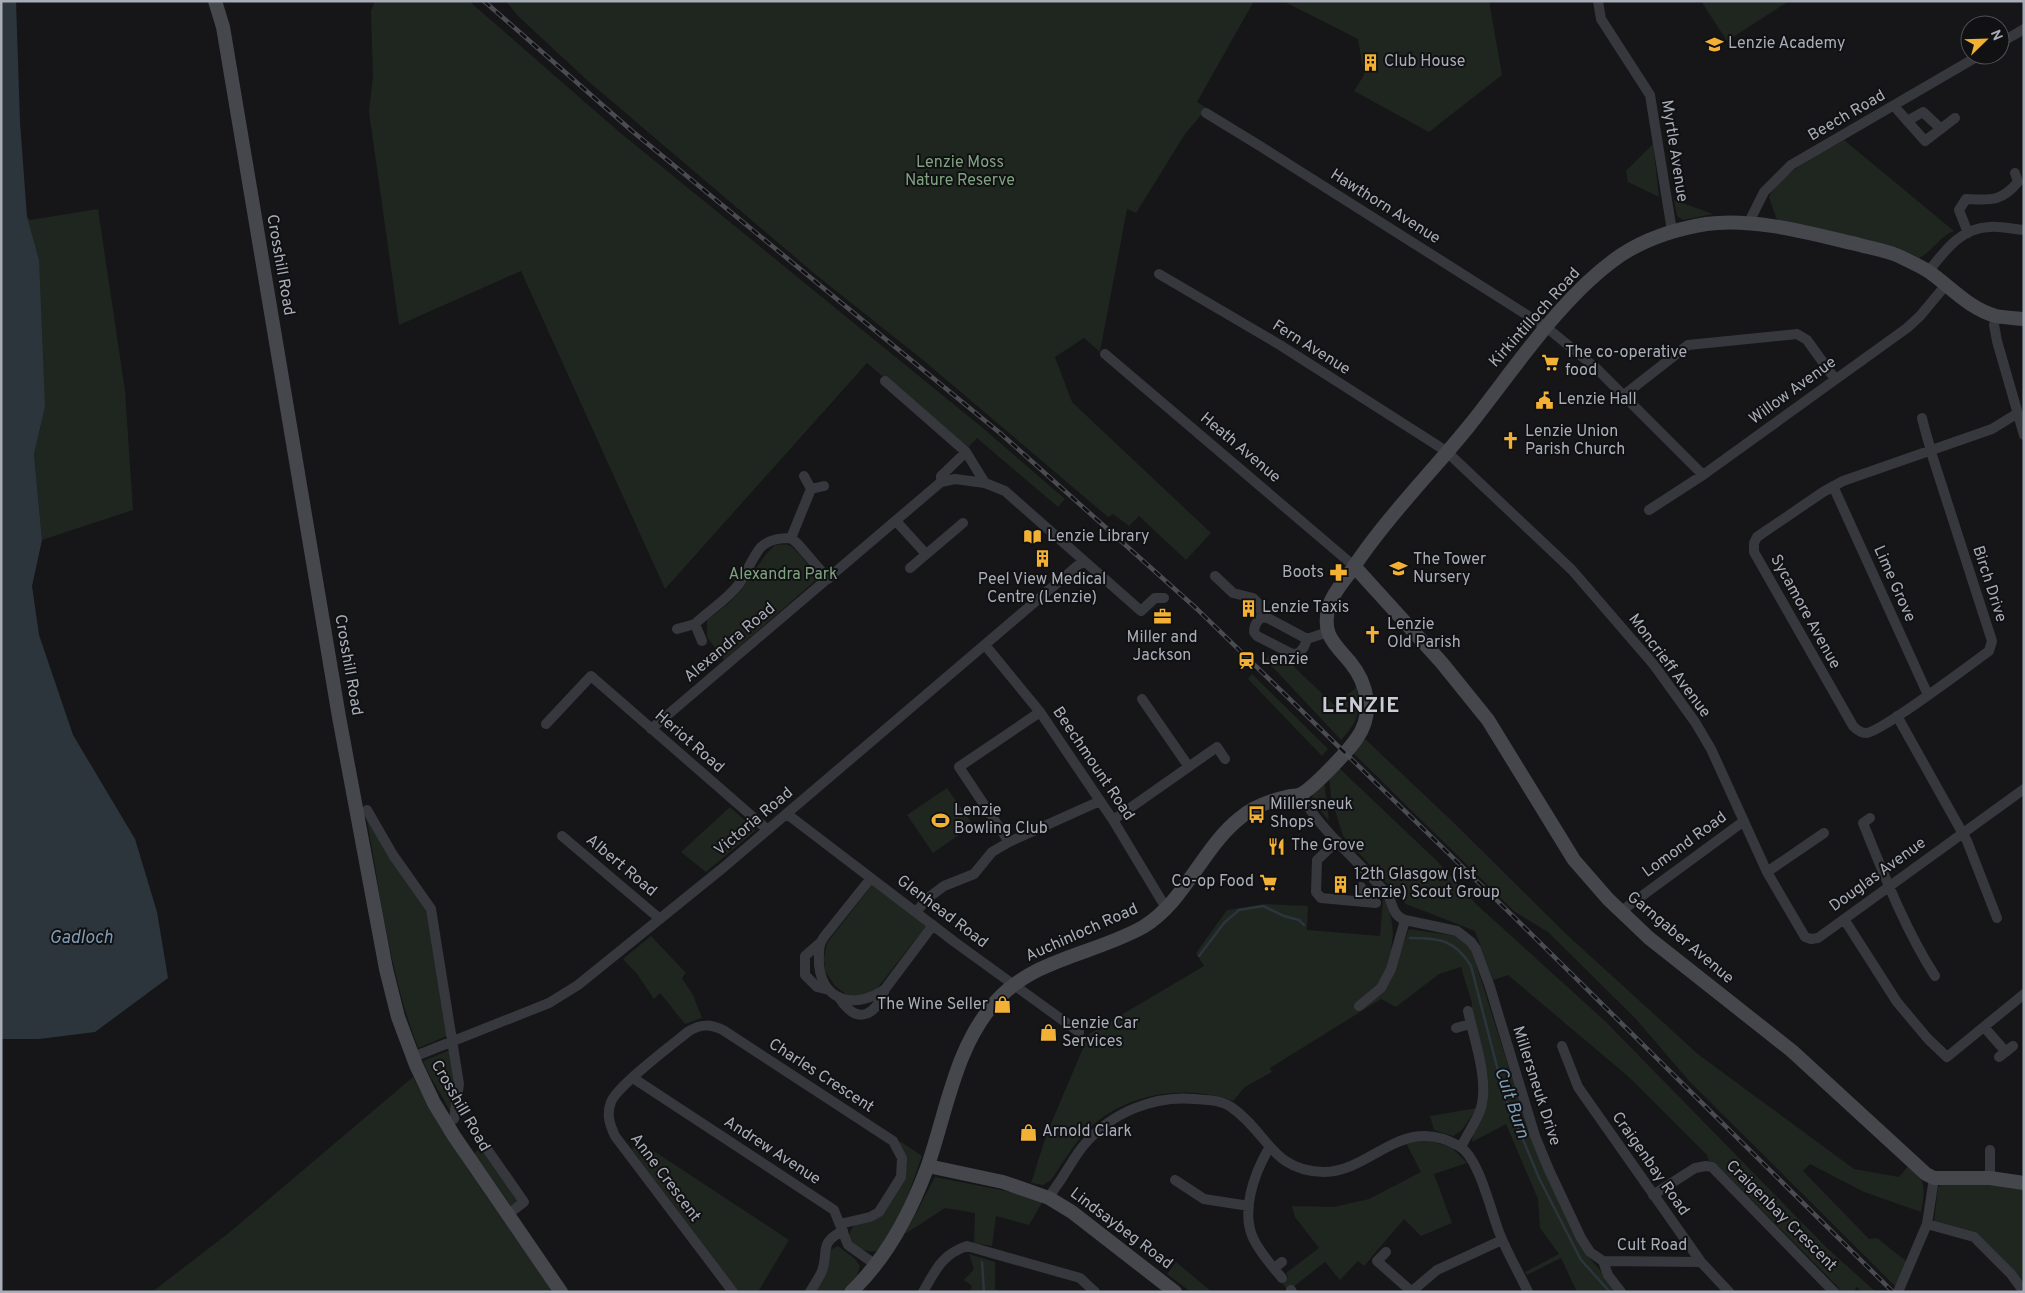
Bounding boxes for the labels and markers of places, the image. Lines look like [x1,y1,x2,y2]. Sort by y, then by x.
school or university icon: Lenzie Academy [1704,34,1724,54]
place label: Lenzie Academy [1728,34,1846,54]
building icon: Club House [1360,52,1380,72]
place label: Club House [1384,52,1465,72]
place label: The co-operative food [1565,343,1687,381]
supermarket icon: The co-operative food [1541,352,1561,372]
public building icon: Lenzie Hall [1534,390,1554,410]
place label: Lenzie Hall [1558,390,1637,410]
place label: Lenzie Union Parish Church [1525,422,1625,460]
church icon: Lenzie Union Parish Church [1501,431,1521,451]
library icon: Lenzie Library [1023,527,1043,547]
place label: Lenzie Library [1047,527,1150,547]
building icon: Peel View Medical Centre (Lenzie) [1032,548,1052,568]
place label: The Tower Nursery [1413,550,1486,588]
school or university icon: The Tower Nursery [1389,559,1409,579]
place label: Boots [1282,563,1324,583]
pharmacy icon: Boots [1328,563,1348,583]
place label: Peel View Medical Centre (Lenzie) [978,570,1106,608]
building icon: Lenzie Taxis [1238,598,1258,618]
place label: Lenzie Taxis [1262,598,1349,618]
office icon: Miller and Jackson [1152,607,1172,627]
place label: Lenzie Old Parish [1387,615,1461,653]
church icon: Lenzie Old Parish [1363,624,1383,644]
place label: Miller and Jackson [1127,628,1197,666]
station icon: Lenzie [1237,650,1257,670]
place label: Lenzie [1261,650,1308,670]
place label: Millersneuk Shops [1270,795,1353,833]
place label: Lenzie Bowling Club [954,801,1048,839]
bus stop icon: Millersneuk Shops [1246,804,1266,824]
sports icon: Lenzie Bowling Club [930,810,950,830]
restaurant icon: The Grove [1267,836,1287,856]
place label: The Grove [1291,836,1364,856]
place label: 12th Glasgow (1st Lenzie) Scout Group [1354,865,1500,903]
place label: Co-op Food [1171,872,1254,892]
supermarket icon: Co-op Food [1258,872,1278,892]
building icon: 12th Glasgow (1st Lenzie) Scout Group [1330,874,1350,894]
place label: The Wine Seller [877,995,988,1015]
shop icon: The Wine Seller [992,995,1012,1015]
place label: Lenzie Car Services [1062,1014,1138,1052]
shop icon: Lenzie Car Services [1038,1023,1058,1043]
shop icon: Arnold Clark [1018,1122,1038,1142]
place label: Arnold Clark [1042,1122,1132,1142]

